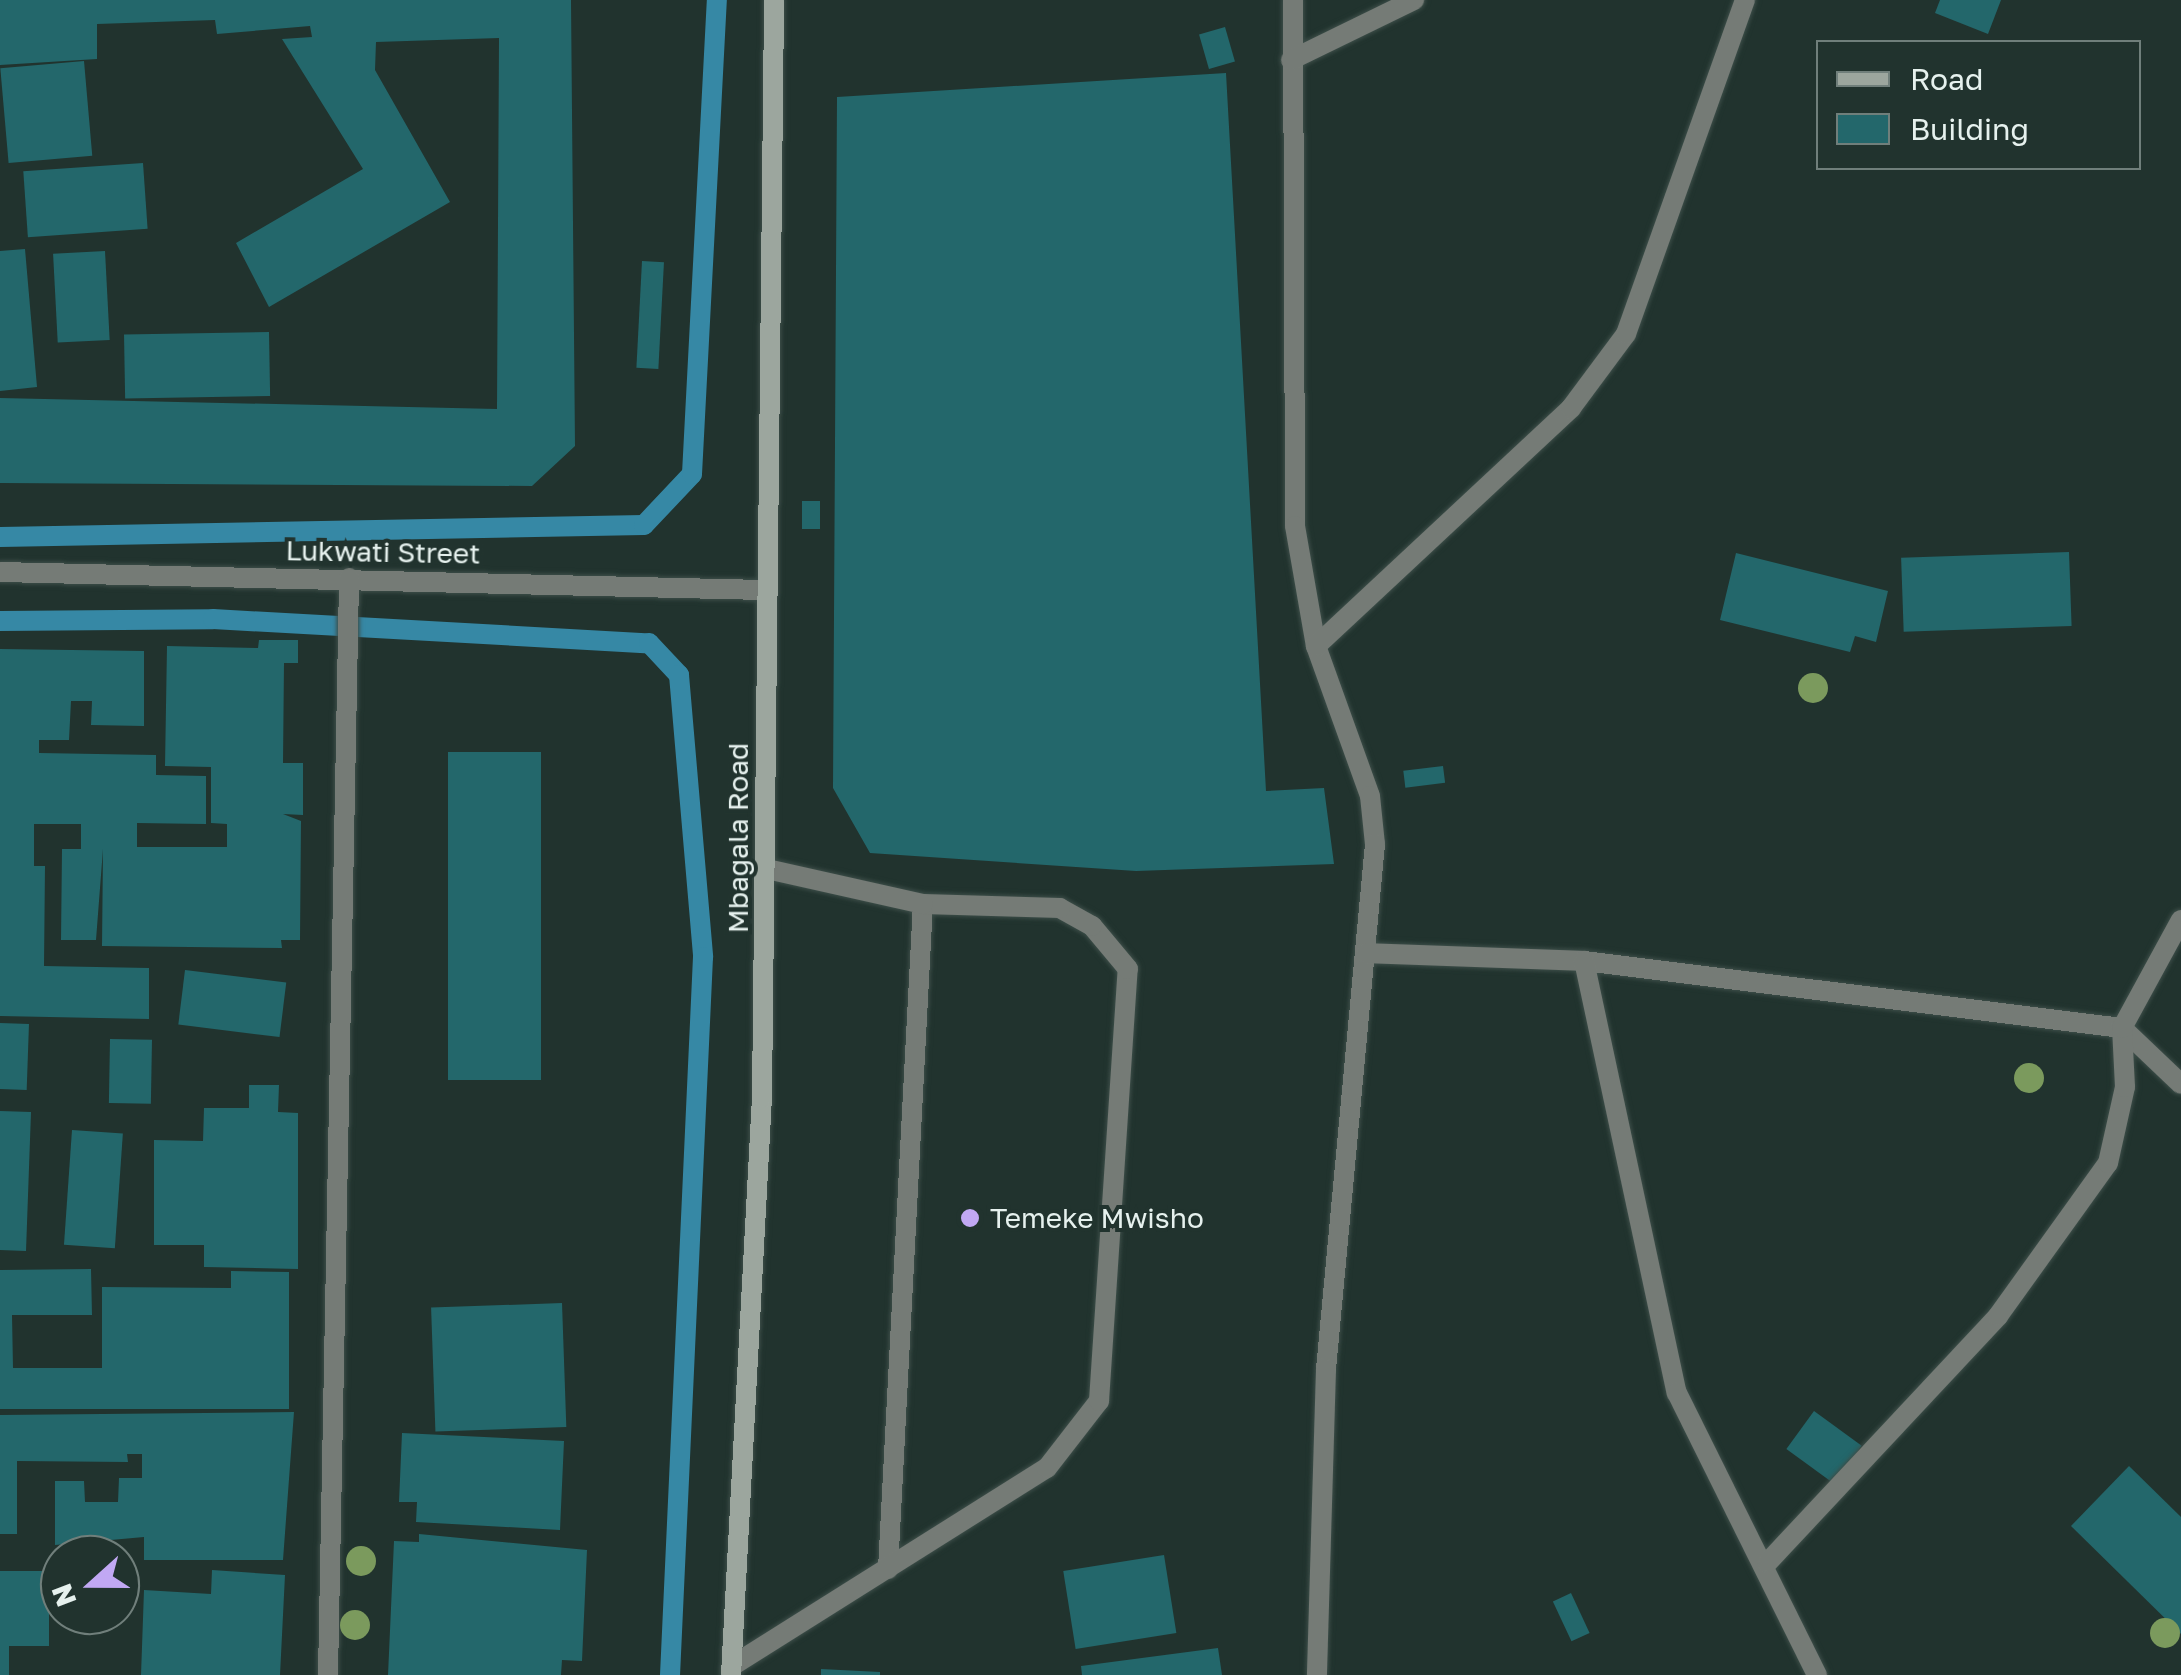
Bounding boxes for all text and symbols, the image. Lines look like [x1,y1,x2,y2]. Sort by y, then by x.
legend [1816,40,2141,170]
text: Road [1910,61,1984,97]
text: Building [1910,111,2029,147]
street label: Lukwati Street [285,534,481,570]
street label: Mbagala Road [721,743,755,933]
place label: Temeke Mwisho [990,1201,1204,1235]
marker: Temeke Mwisho [959,1207,981,1229]
north arrow [40,1535,140,1635]
text: N [44,1579,83,1611]

